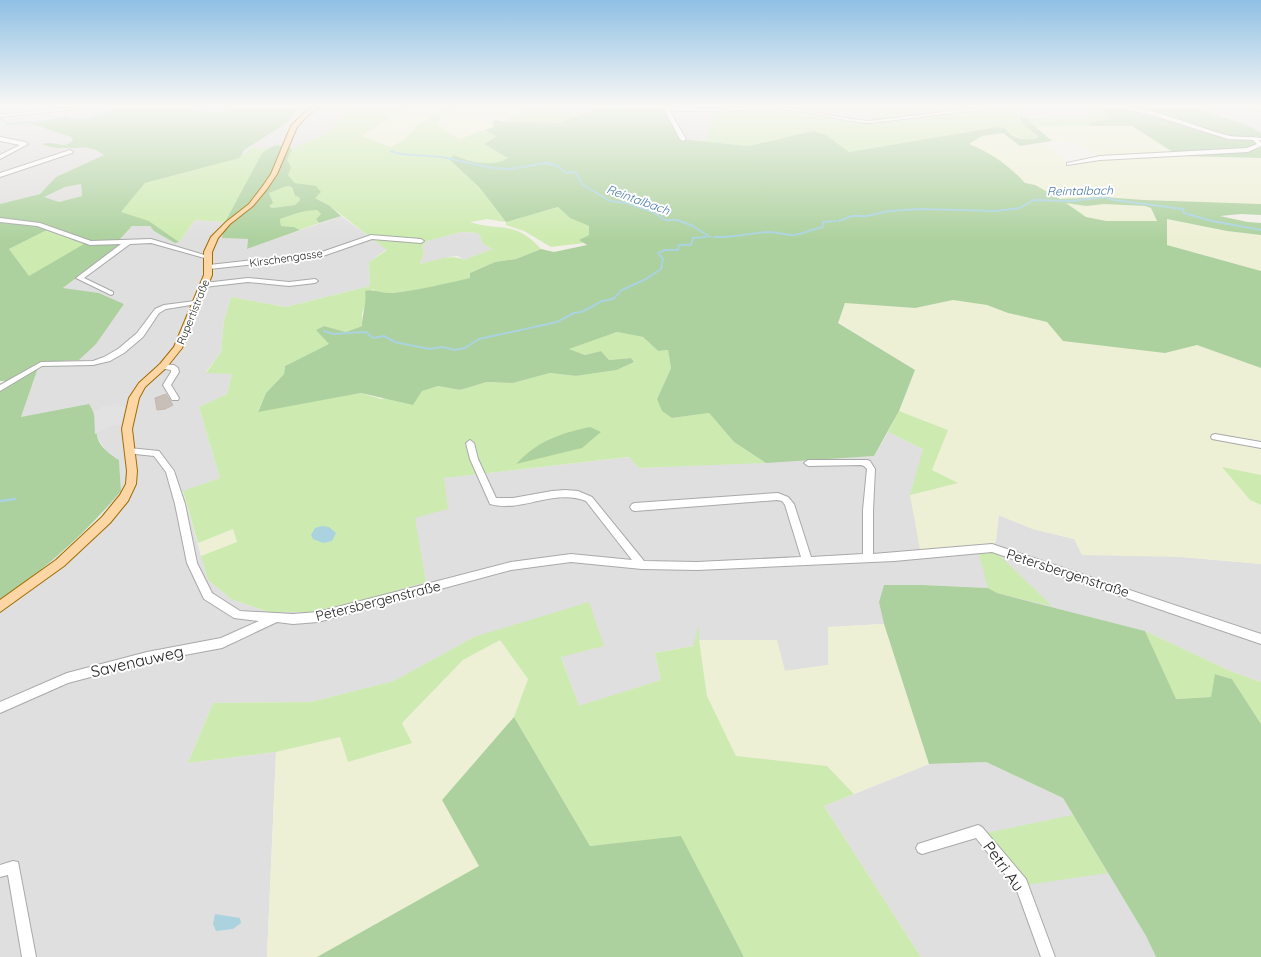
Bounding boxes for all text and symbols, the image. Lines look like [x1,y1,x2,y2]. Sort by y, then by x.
water label: Reintalbach [605,181,672,218]
water label: Reintalbach [1047,182,1113,199]
street label: Kirschengasse [249,246,323,270]
street label: Rupertistraße [174,277,212,347]
street label: Petersbergenstraße [1004,545,1132,601]
street label: Petersbergenstraße [314,577,442,625]
street label: Savenauweg [89,641,185,681]
street label: Petri Au [979,837,1029,895]

